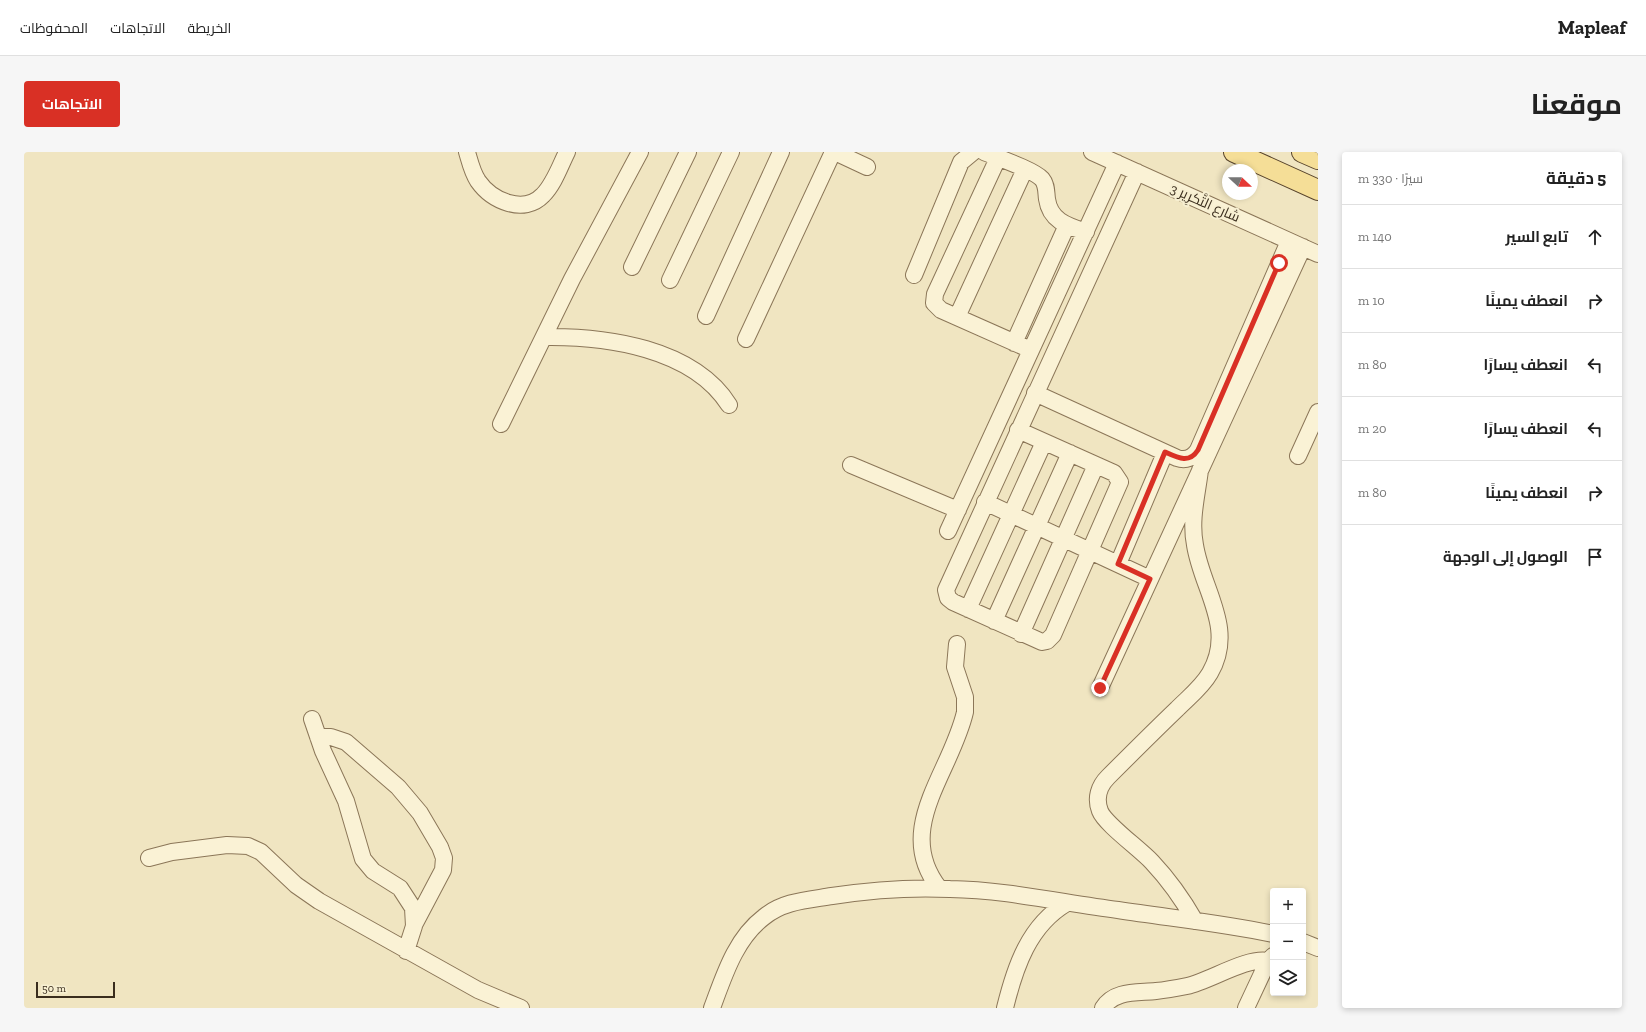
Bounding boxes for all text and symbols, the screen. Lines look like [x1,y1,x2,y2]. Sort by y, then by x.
text: Mapleaf [1558,16,1626,39]
text: المحفوظات [20,20,88,37]
text: الاتجاهات [110,20,166,37]
text: الخريطة [188,20,231,37]
button: الاتجاهات [24,81,120,127]
text: موقعنا [1531,88,1622,121]
north arrow [1222,164,1258,200]
text: 5 دقيقة [1546,168,1606,188]
text: سيرًا · 330 m [1358,171,1423,186]
street label: شارع التَّكرِير 3 [1167,178,1243,227]
icon: ahead [1584,226,1606,248]
text: تابع السير [1506,228,1568,246]
text: 140 m [1358,229,1392,244]
route start [1270,254,1288,272]
icon: right [1584,290,1606,312]
text: انعطف يمينًا [1485,292,1568,310]
text: 10 m [1358,293,1385,308]
icon: left [1584,354,1606,376]
text: انعطف يسارًا [1483,356,1568,374]
text: 80 m [1358,357,1387,372]
icon: left [1584,418,1606,440]
text: انعطف يسارًا [1483,420,1568,438]
text: 20 m [1358,421,1386,436]
icon: right [1584,482,1606,504]
text: انعطف يمينًا [1485,484,1568,502]
text: 80 m [1358,485,1387,500]
icon: arrive [1584,546,1606,568]
text: الوصول إلى الوجهة [1443,548,1568,566]
route end [1091,679,1109,697]
map controls [1270,888,1306,996]
button: + [1270,888,1306,924]
button: − [1270,924,1306,960]
button: layers [1270,960,1306,996]
scale bar [36,980,115,999]
text: 50 m [42,982,66,995]

